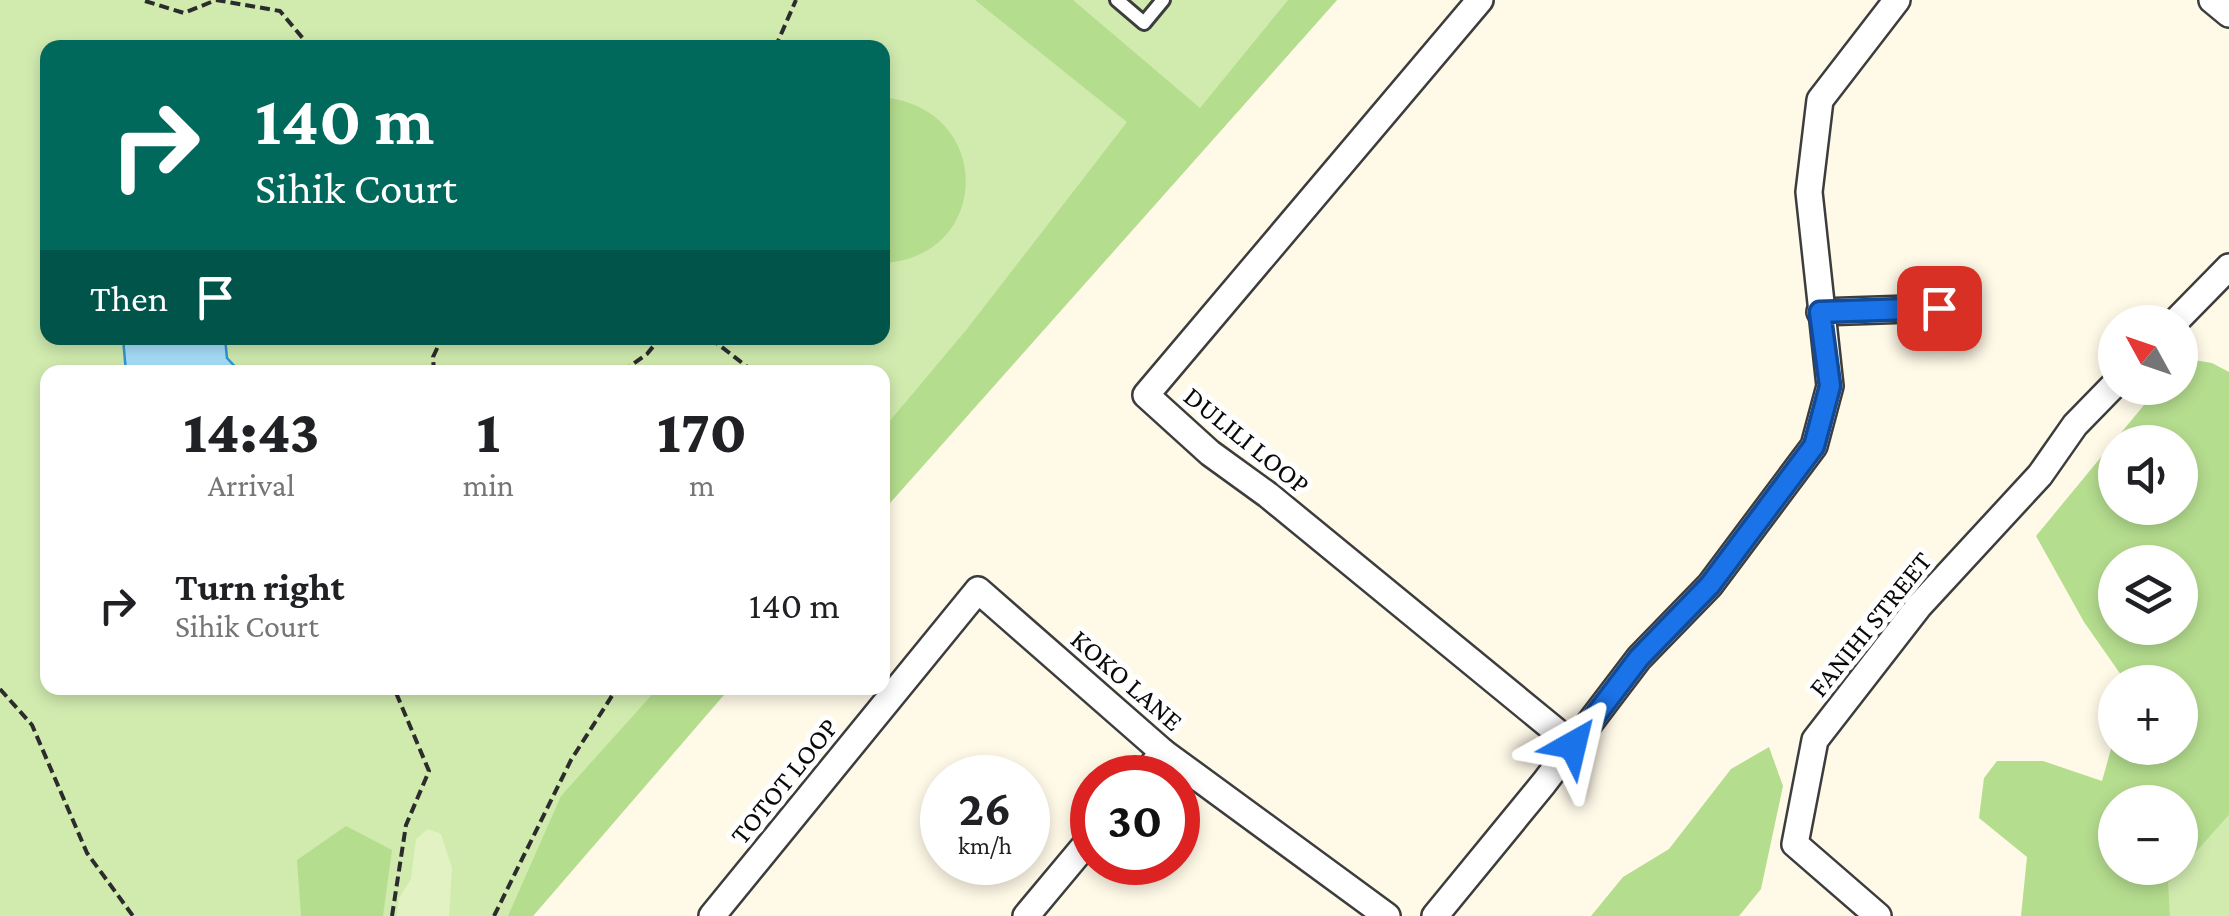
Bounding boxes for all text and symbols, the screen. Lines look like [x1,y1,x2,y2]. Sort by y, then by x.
icon: right [90,80,220,210]
text: 140 m [255,81,434,159]
text: Sihik Court [255,163,457,213]
pin [1897,266,1982,351]
icon: arrive [188,270,243,325]
text: Then [90,277,168,319]
icon: arrive [1912,281,1967,336]
north arrow [2098,305,2198,405]
map controls [2098,305,2198,885]
street label: DULILI LOOP [1178,380,1316,500]
text: 14:43 [183,398,320,465]
text: 1 [477,398,500,465]
text: 170 [657,398,747,465]
button: sound [2098,425,2198,525]
text: Arrival [208,467,295,503]
text: min [463,467,514,503]
text: m [689,467,715,503]
street label: FANIHI STREET [1802,545,1938,703]
button: layers [2098,545,2198,645]
text: Turn right [175,566,344,608]
icon: right [90,578,145,633]
text: 140 m [749,584,840,626]
text: Sihik Court [175,608,319,644]
street label: KOKO LANE [1065,623,1189,737]
button: + [2098,665,2198,765]
position arrow [1521,693,1625,797]
street label: TOTOT LOOP [724,712,844,850]
speed limit sign: 30 [1070,755,1200,885]
text: 26 [959,780,1011,836]
button: − [2098,785,2198,885]
text: km/h [958,832,1012,859]

